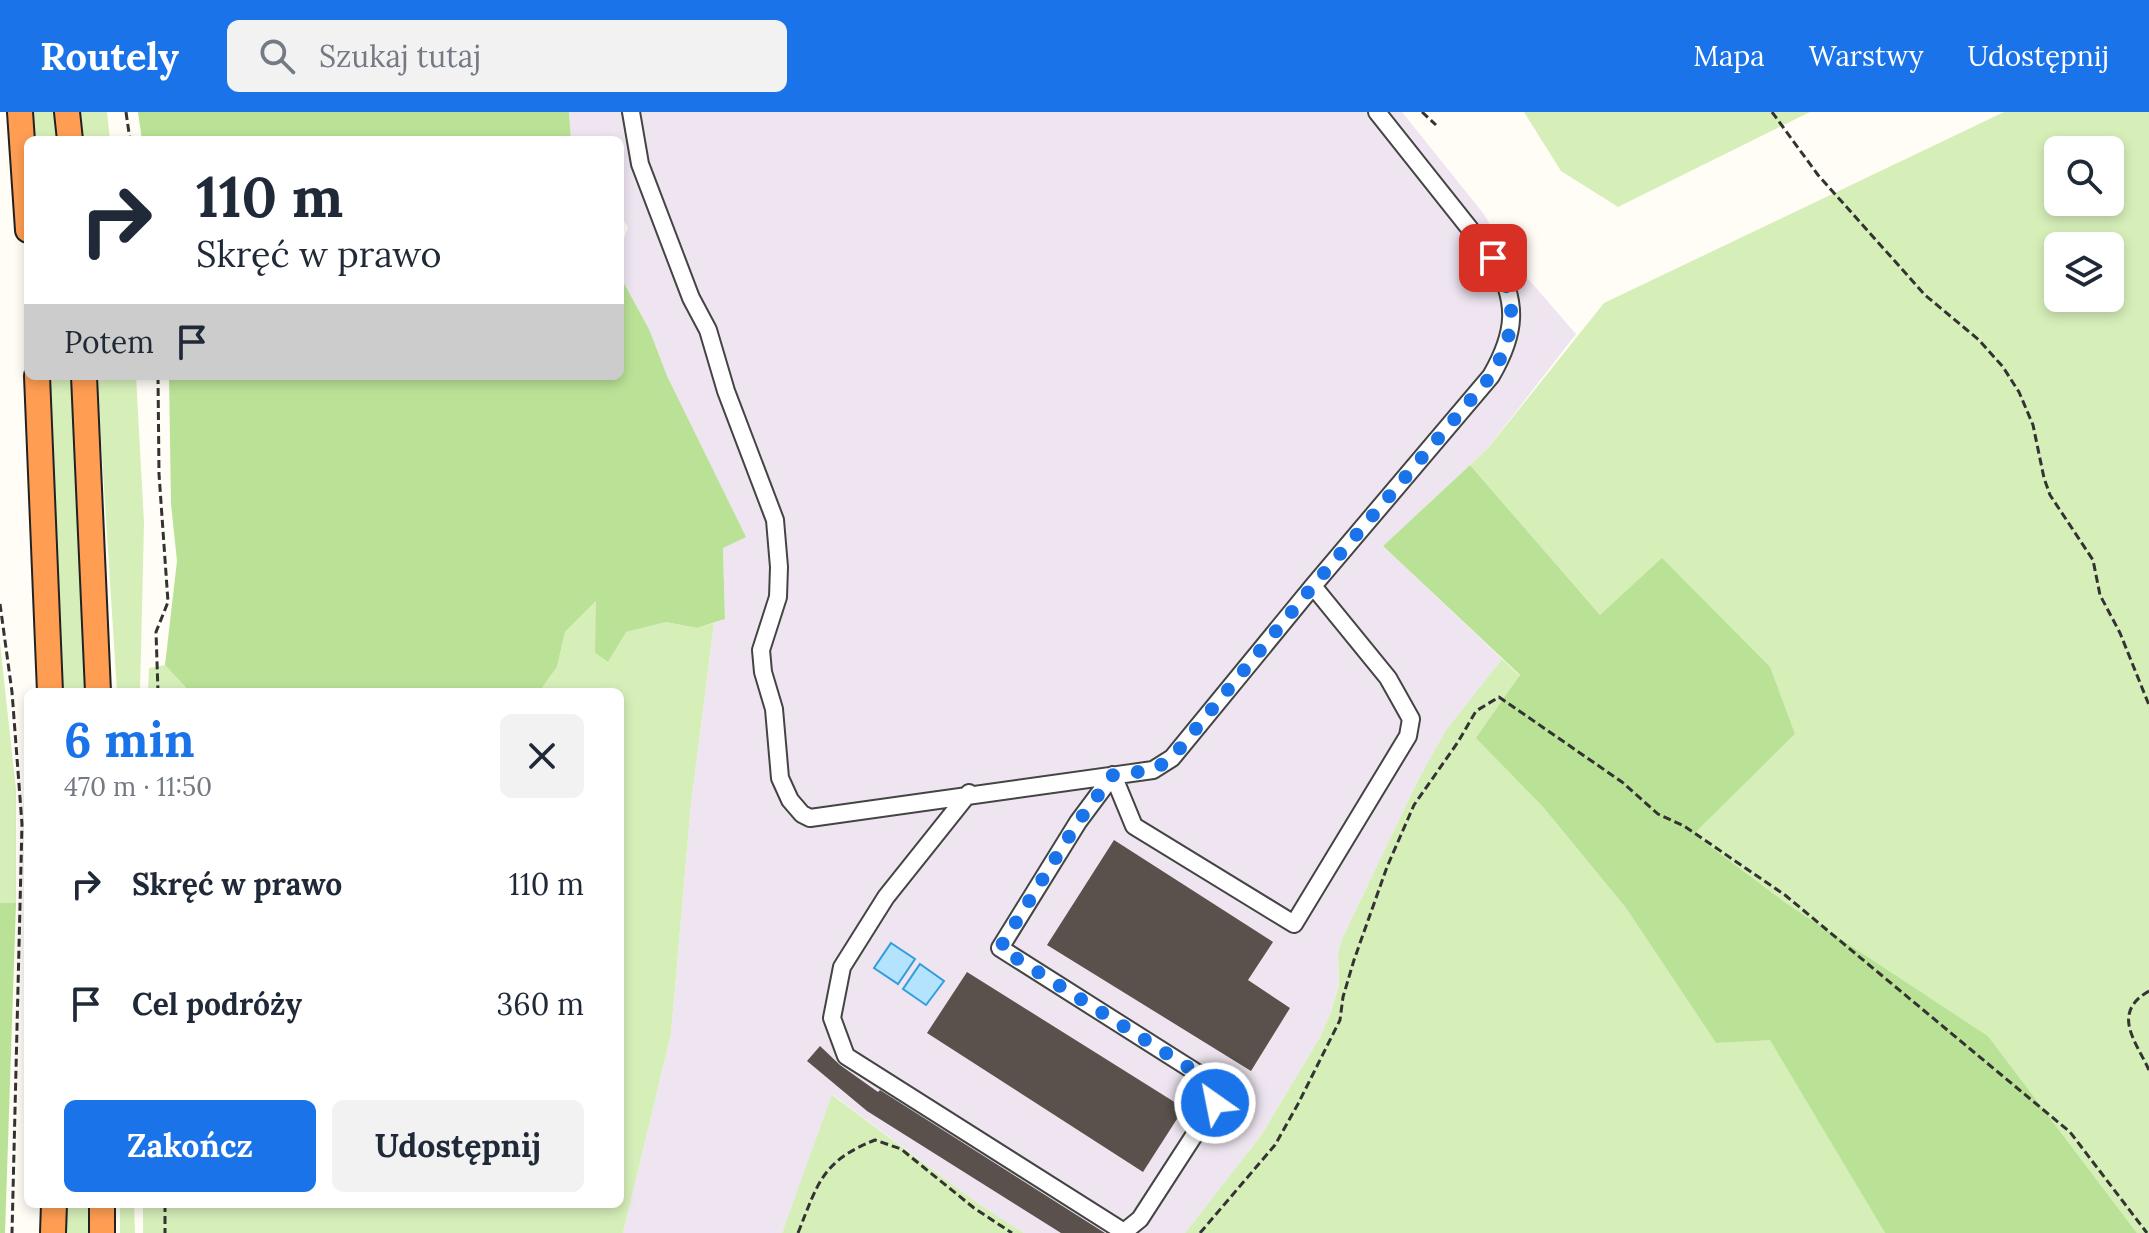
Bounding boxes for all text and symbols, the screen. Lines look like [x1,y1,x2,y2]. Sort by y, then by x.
search box [227,20,787,92]
text: Routely [40,32,179,80]
icon: search [255,34,299,78]
text: Szukaj tutaj [319,37,481,75]
text: Mapa [1693,38,1765,74]
text: Warstwy [1809,38,1924,74]
text: Udostępnij [1968,38,2109,74]
map controls [2044,136,2124,312]
button: search [2044,136,2124,216]
text: 110 m [196,161,343,232]
icon: right [64,168,168,272]
pin [1459,224,1527,292]
text: Skręć w prawo [196,231,442,277]
button: layers [2044,232,2124,312]
icon: arrive [1471,236,1515,280]
icon: arrive [170,320,214,364]
text: Potem [64,323,154,361]
text: 6 min [64,709,195,770]
button: close [500,714,584,798]
text: 470 m · 11:50 [64,770,212,803]
icon: right [64,862,108,906]
text: Skręć w prawo [132,865,342,903]
text: 110 m [509,865,584,903]
icon: arrive [64,982,108,1026]
text: Cel podróży [132,985,302,1023]
text: 360 m [497,985,584,1023]
position arrow [1173,1061,1257,1145]
button: Zakończ [64,1100,316,1192]
button: Udostępnij [332,1100,584,1192]

